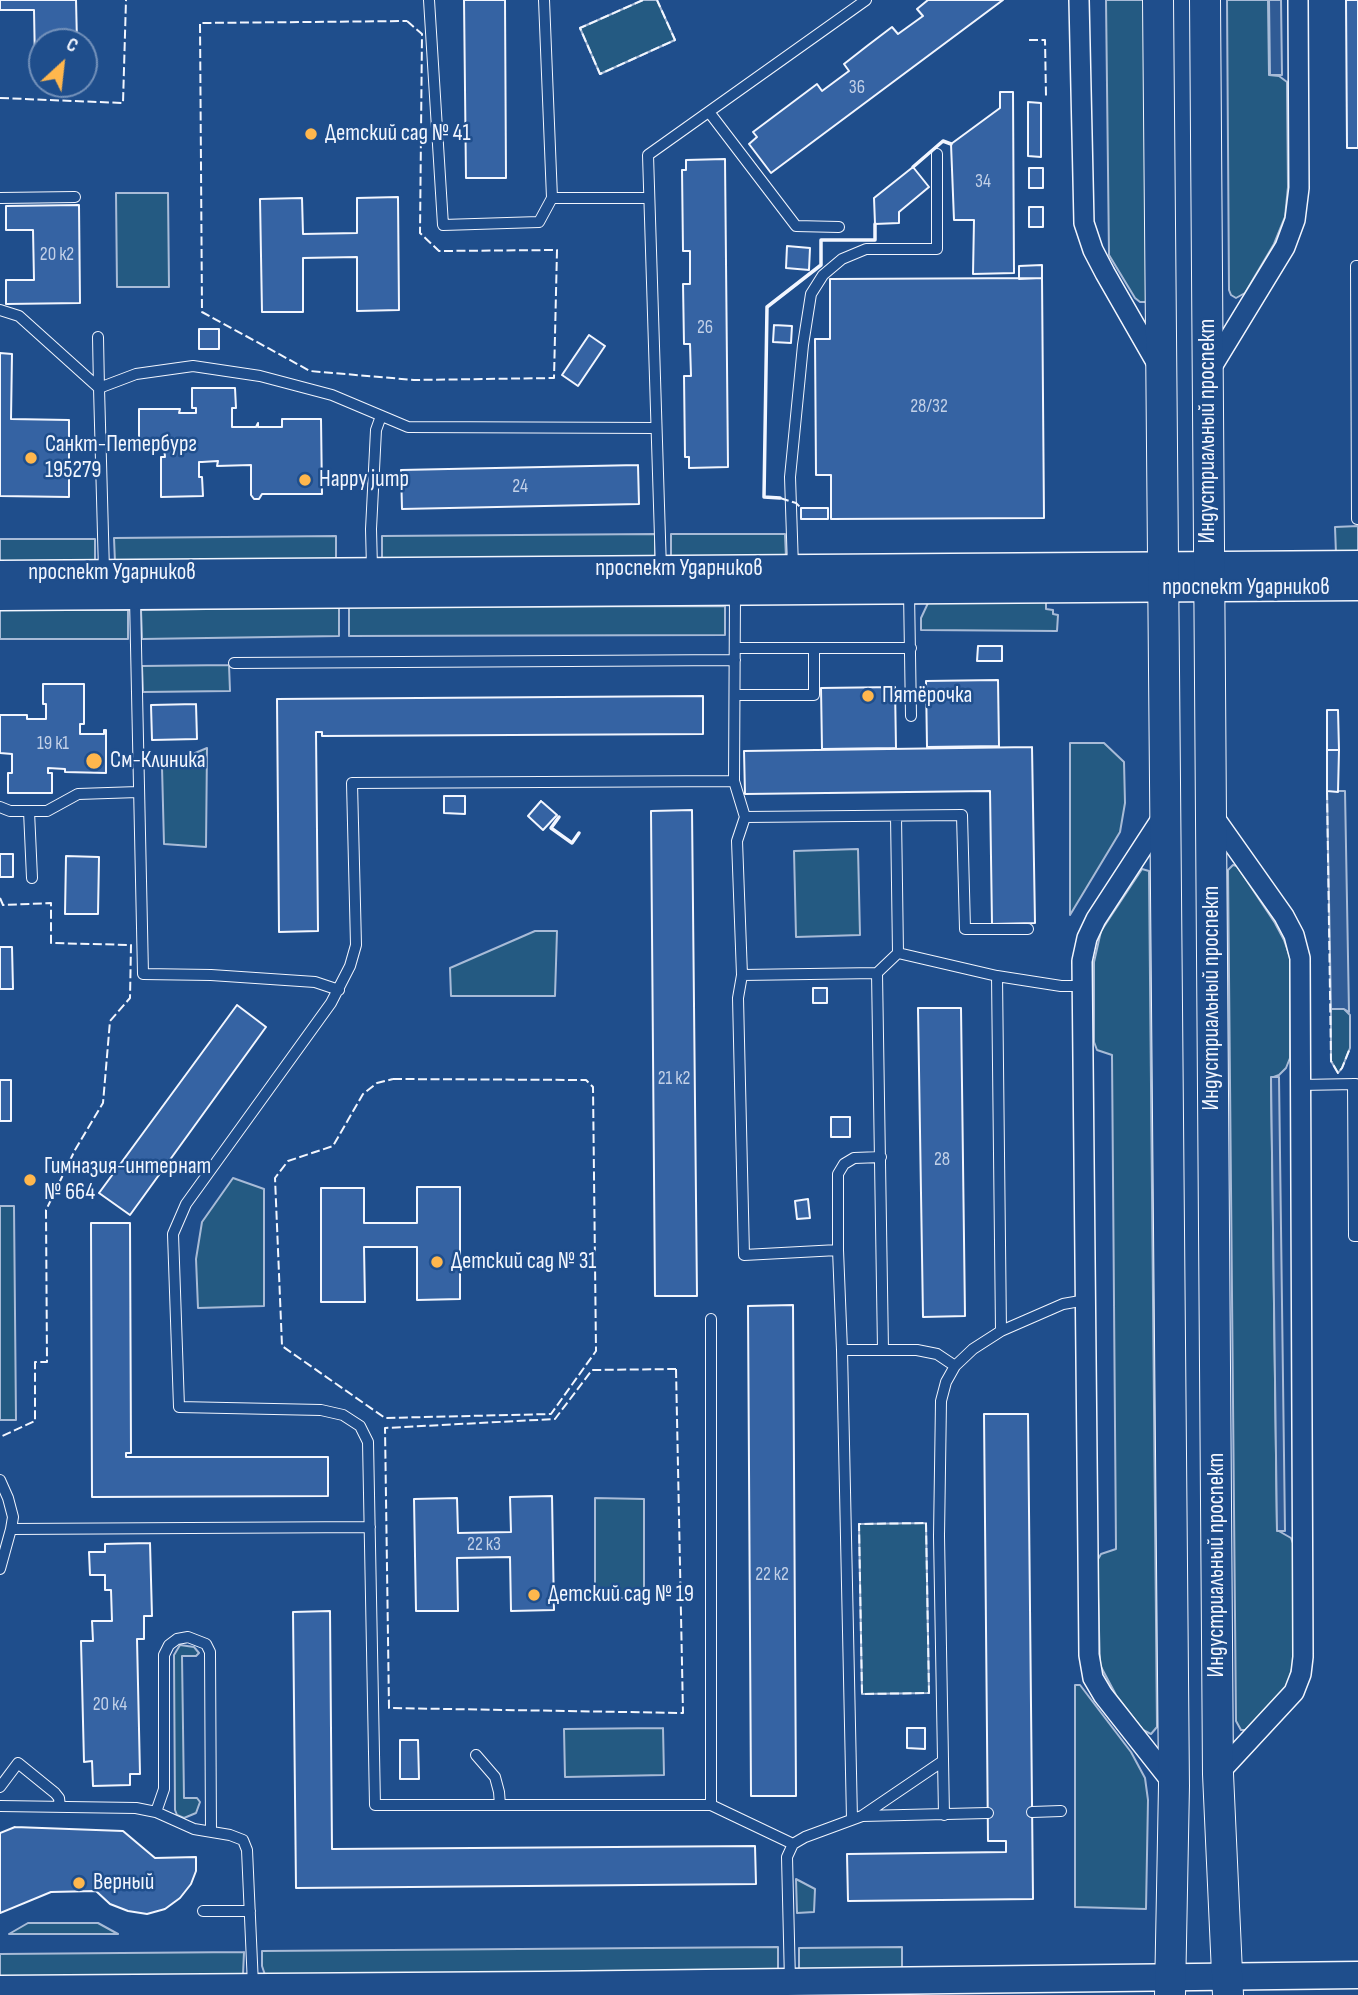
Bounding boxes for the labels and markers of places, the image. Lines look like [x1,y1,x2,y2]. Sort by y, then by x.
place label: Детский сад № 41 [325,120,470,148]
marker: Детский сад № 41 [303,126,319,142]
place label: Санкт-Петербург 195279 [45,431,197,485]
marker: Санкт-Петербург 195279 [23,450,39,466]
place label: Happy jump [319,466,409,494]
marker: Happy jump [297,472,313,488]
place label: Пятёрочка [882,682,972,710]
marker: Пятёрочка [860,688,876,704]
place label: См-Клиника [110,747,206,775]
marker: См-Клиника [84,751,104,771]
place label: Гимназия-интернат № 664 [44,1153,211,1207]
marker: Гимназия-интернат № 664 [22,1172,38,1188]
place label: Детский сад № 31 [451,1248,596,1276]
marker: Детский сад № 31 [429,1254,445,1270]
place label: Детский сад № 19 [548,1581,694,1609]
marker: Детский сад № 19 [526,1587,542,1603]
place label: Верный [93,1869,154,1897]
marker: Верный [71,1875,87,1891]

